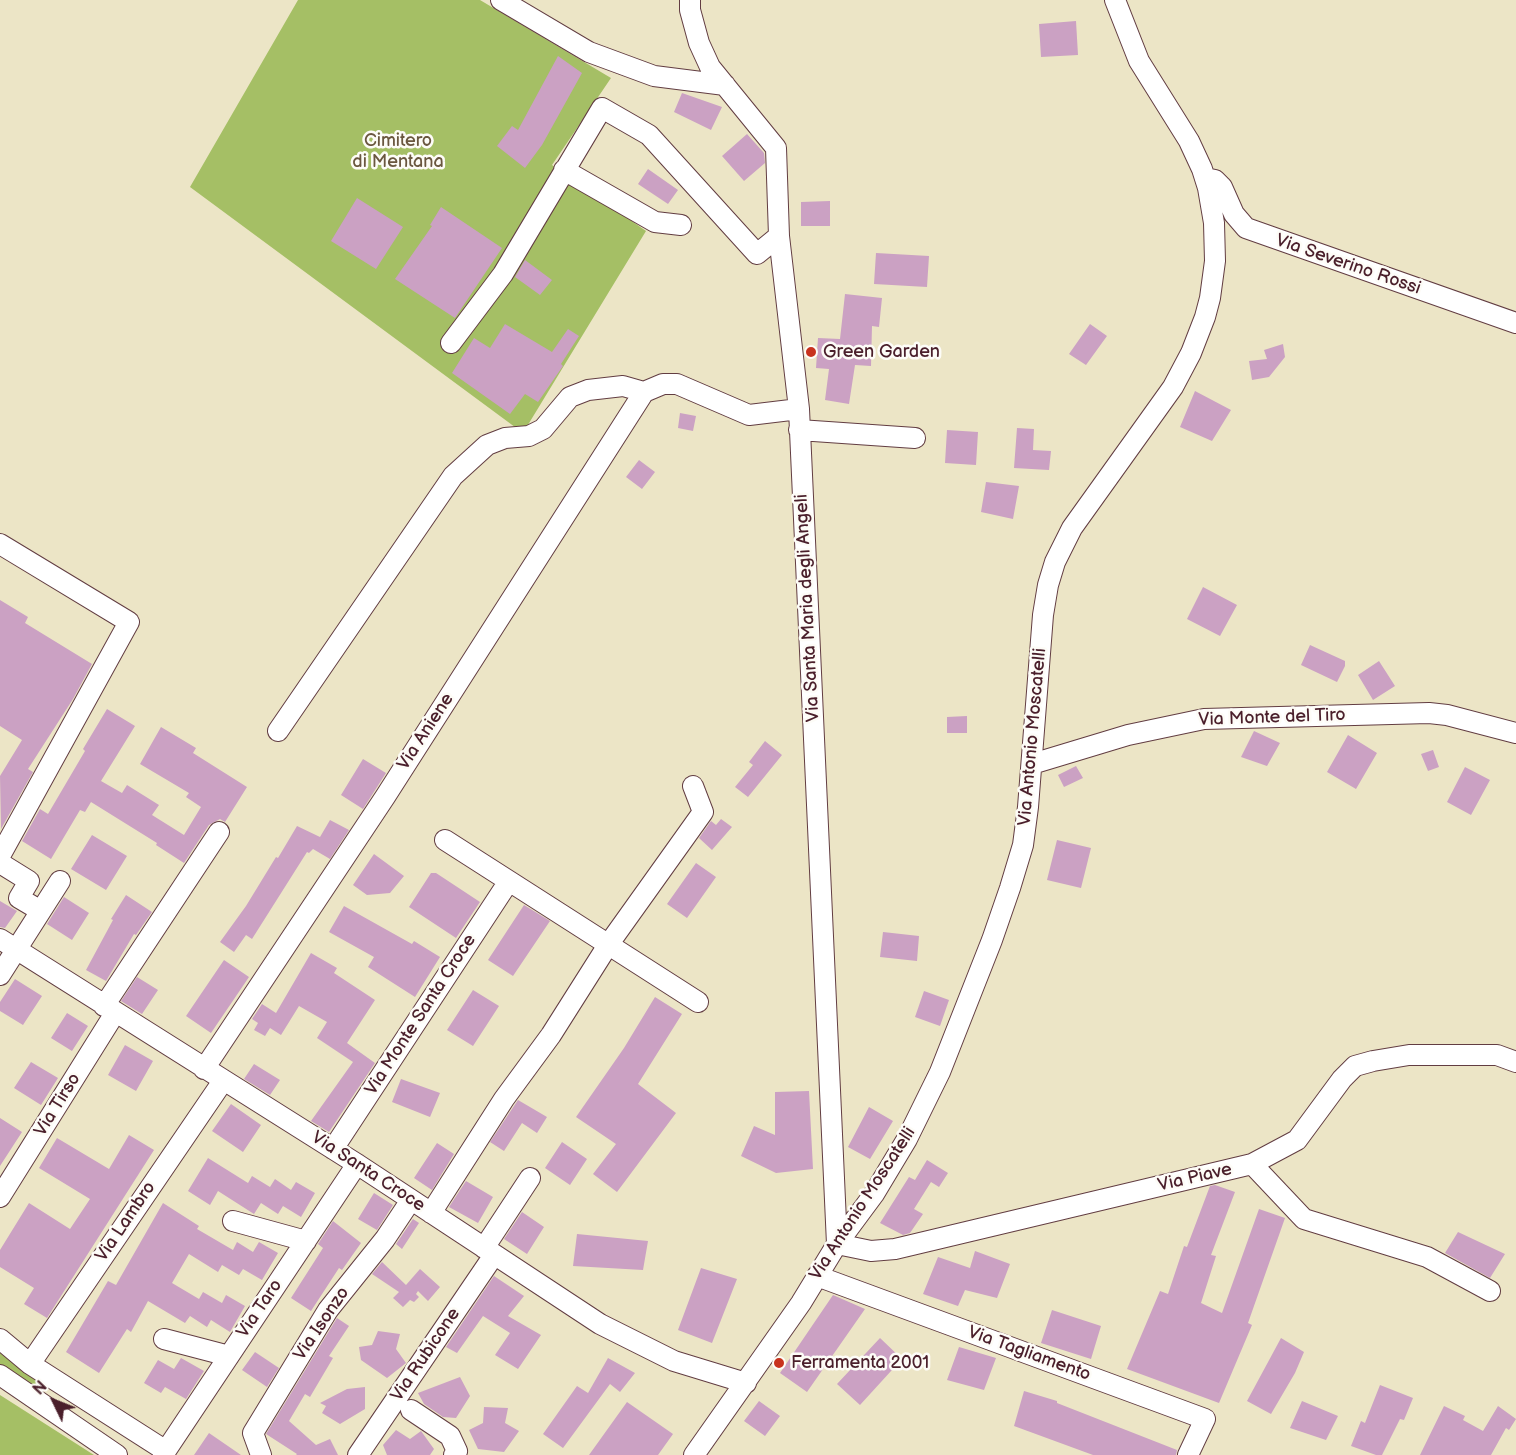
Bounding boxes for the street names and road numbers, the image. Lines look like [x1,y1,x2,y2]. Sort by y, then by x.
street label: Via Severino Rossi [1273,230,1423,300]
street label: Via Santa Maria degli Angeli [791,494,825,722]
street label: Via Antonio Moscatelli [1014,647,1052,827]
street label: Via Aniene [393,690,459,774]
street label: Via Monte del Tiro [1198,705,1346,731]
street label: Via Monte Santa Croce [361,930,481,1100]
street label: Via Tirso [30,1069,86,1141]
street label: Via Antonio Moscatelli [805,1123,921,1285]
street label: Via Santa Croce [307,1127,429,1217]
street label: Via Piave [1156,1159,1234,1197]
street label: Via Lambro [91,1178,161,1266]
street label: Via Taro [233,1276,287,1342]
street label: Via Isonzo [290,1283,354,1365]
street label: Via Rubicone [387,1304,465,1406]
street label: Via Tagliamento [965,1322,1093,1386]

